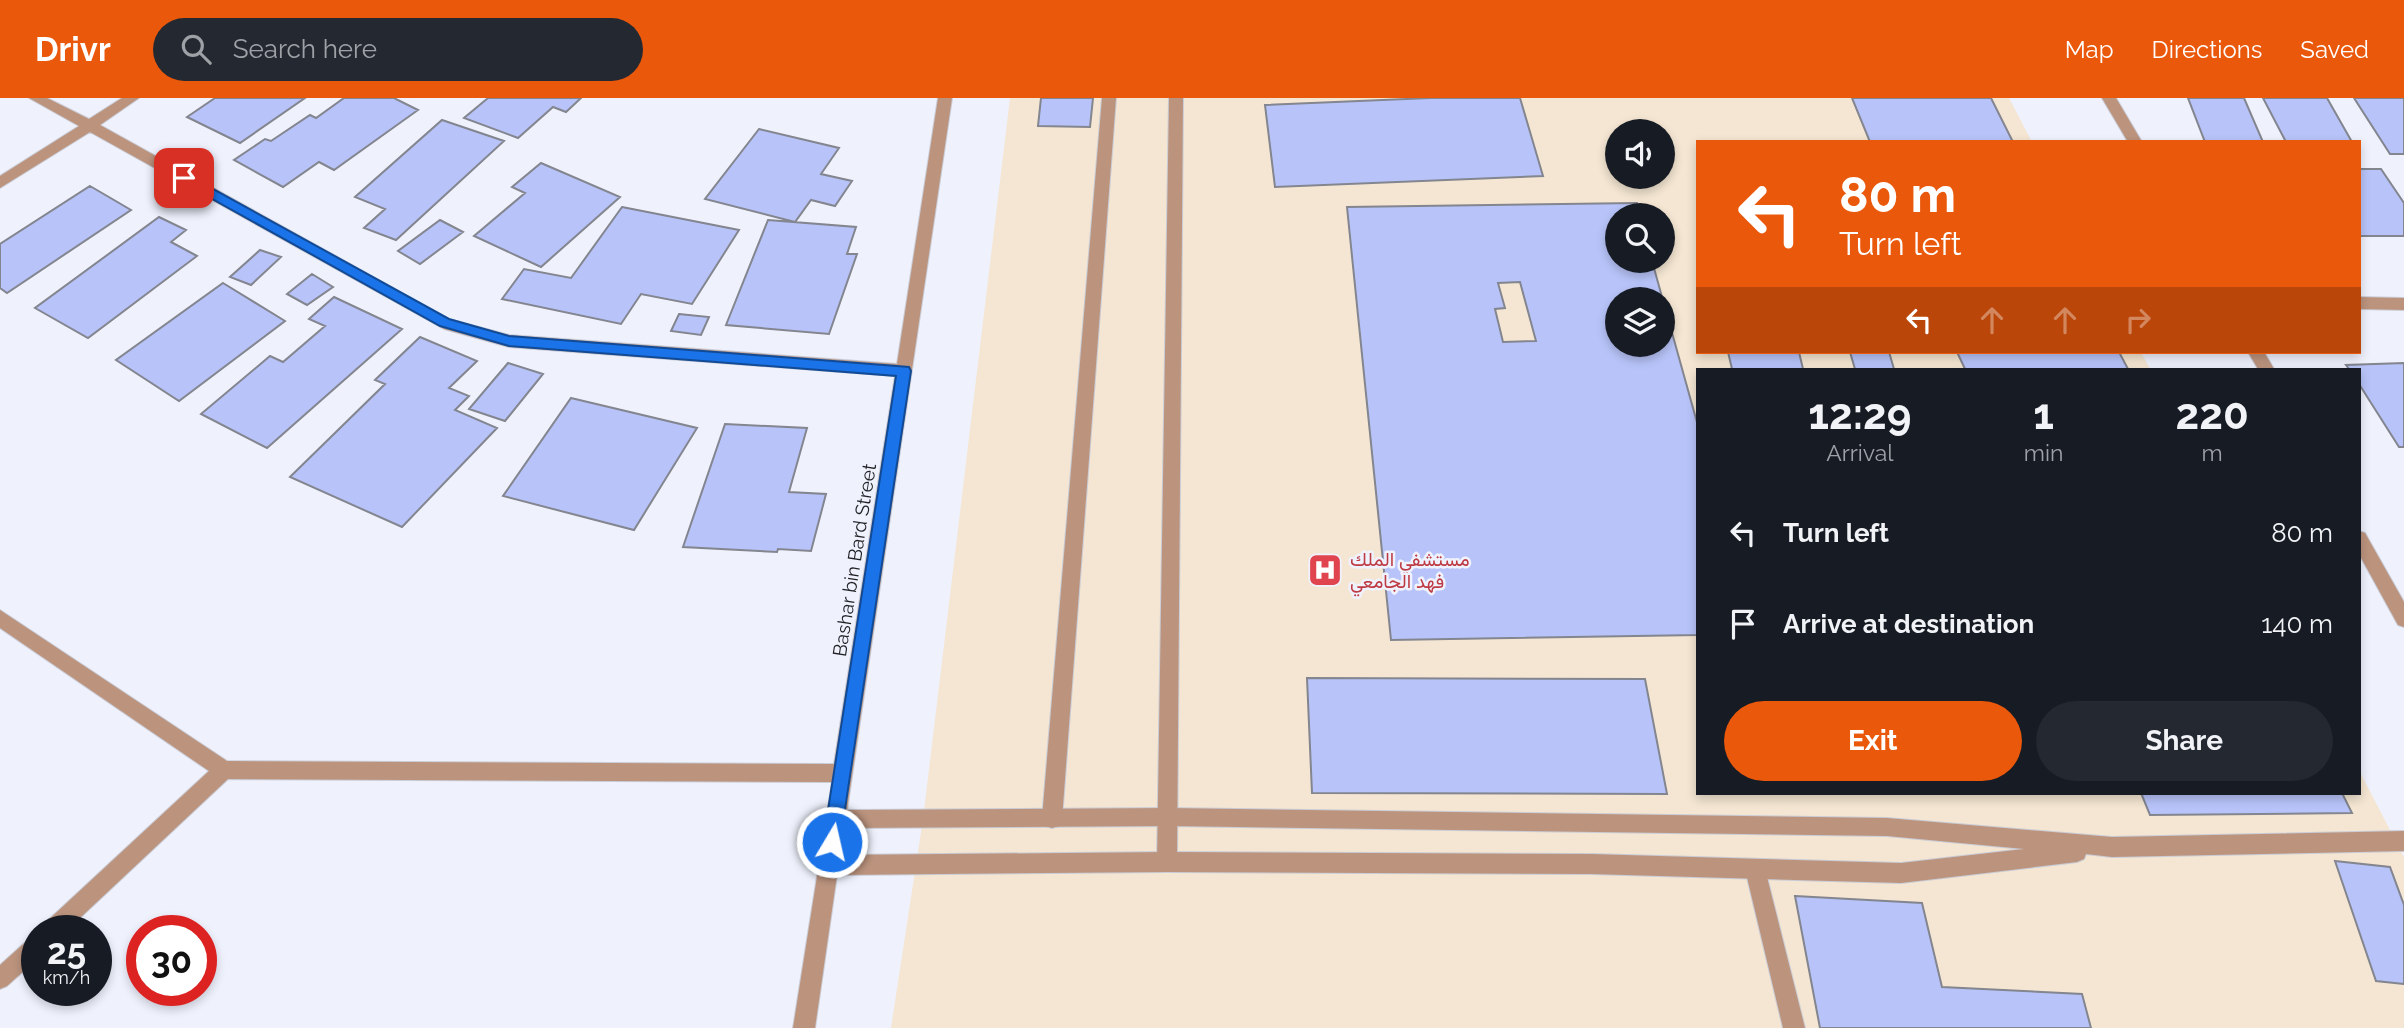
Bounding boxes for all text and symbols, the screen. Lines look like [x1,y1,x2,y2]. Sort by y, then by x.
search box [153,18,643,81]
text: Drivr [35,30,111,69]
icon: search [177,30,215,68]
text: Search here [233,34,377,64]
text: Map [2065,35,2114,64]
text: Directions [2152,35,2262,64]
text: Saved [2300,35,2369,64]
map controls [1605,119,1675,357]
button: sound [1605,119,1675,189]
pin [154,148,214,208]
icon: arrive [165,159,203,197]
text: 80 m [1839,166,1956,223]
icon: left [1724,168,1815,259]
button: search [1605,203,1675,273]
text: Turn left [1839,225,1961,262]
button: layers [1605,287,1675,357]
icon: left [1900,301,1938,339]
icon: ahead [1973,301,2011,339]
icon: ahead [2046,301,2084,339]
icon: right [2119,301,2157,339]
text: 12:29 [1808,390,1912,439]
text: 1 [2033,390,2054,439]
text: 220 [2176,390,2249,439]
text: Arrival [1826,439,1894,466]
text: min [2024,439,2063,466]
text: m [2202,439,2223,466]
street label: Bashar bin Bard Street [828,461,880,658]
icon: left [1724,514,1762,552]
text: Turn left [1783,518,1889,548]
text: 80 m [2271,518,2333,548]
place label: مستشفي الملك فهد الجامعي [1350,548,1470,597]
hospital icon: مستشفي الملك فهد الجامعي [1306,551,1344,589]
icon: arrive [1724,605,1762,643]
text: Arrive at destination [1783,609,2034,639]
text: 140 m [2261,609,2333,639]
button: Exit [1724,701,2022,781]
button: Share [2036,701,2333,781]
position arrow [795,805,869,879]
speed limit sign: 30 [126,915,217,1006]
text: 25 [47,931,86,972]
text: km/h [43,967,90,988]

